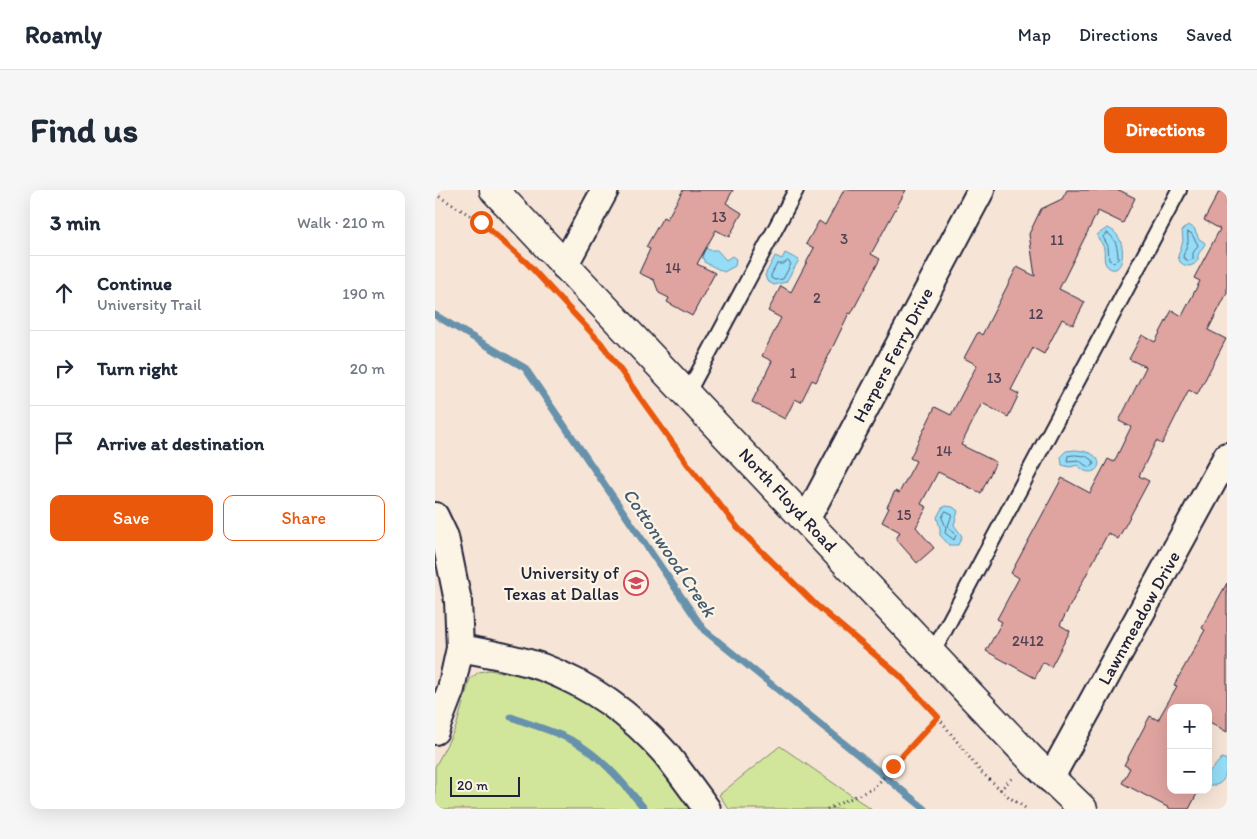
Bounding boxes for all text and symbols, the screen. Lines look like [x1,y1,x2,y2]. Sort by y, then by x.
text: Roamly [25,20,102,49]
text: Map [1018,24,1051,46]
text: Directions [1079,24,1158,46]
text: Saved [1186,24,1232,46]
button: Directions [1104,107,1227,153]
text: Find us [30,109,138,151]
house number: 13 [711,208,727,226]
text: 3 min [50,210,100,235]
route start [470,211,493,234]
text: Walk · 210 m [297,213,385,232]
house number: 3 [840,230,848,248]
house number: 11 [1050,231,1064,249]
house number: 14 [665,259,681,277]
text: Continue [97,272,172,295]
icon: ahead [50,279,78,307]
text: 190 m [342,284,385,303]
street label: Harpers Ferry Drive [848,284,938,426]
house number: 2 [813,289,821,307]
text: University Trail [97,295,202,314]
house number: 12 [1029,305,1044,323]
icon: right [50,354,78,382]
text: Turn right [97,357,178,380]
text: 20 m [350,359,385,378]
house number: 1 [790,364,797,382]
house number: 13 [986,369,1002,387]
icon: arrive [50,429,78,457]
text: Arrive at destination [97,432,264,455]
house number: 14 [936,442,952,460]
street label: North Floyd Road [734,443,842,557]
water label: Cottonwood Creek [618,484,722,622]
button: Save [50,495,213,541]
button: Share [223,495,385,541]
house number: 15 [897,506,912,524]
street label: Lawnmeadow Drive [1093,547,1185,689]
place label: University of Texas at Dallas [504,562,619,605]
school or university icon: University of Texas at Dallas [623,570,649,596]
house number: 2412 [1012,632,1044,650]
map controls [1167,704,1212,794]
button: + [1167,704,1212,749]
button: − [1167,749,1212,794]
route end [882,755,905,778]
scale bar [450,774,520,797]
text: 20 m [457,777,488,794]

